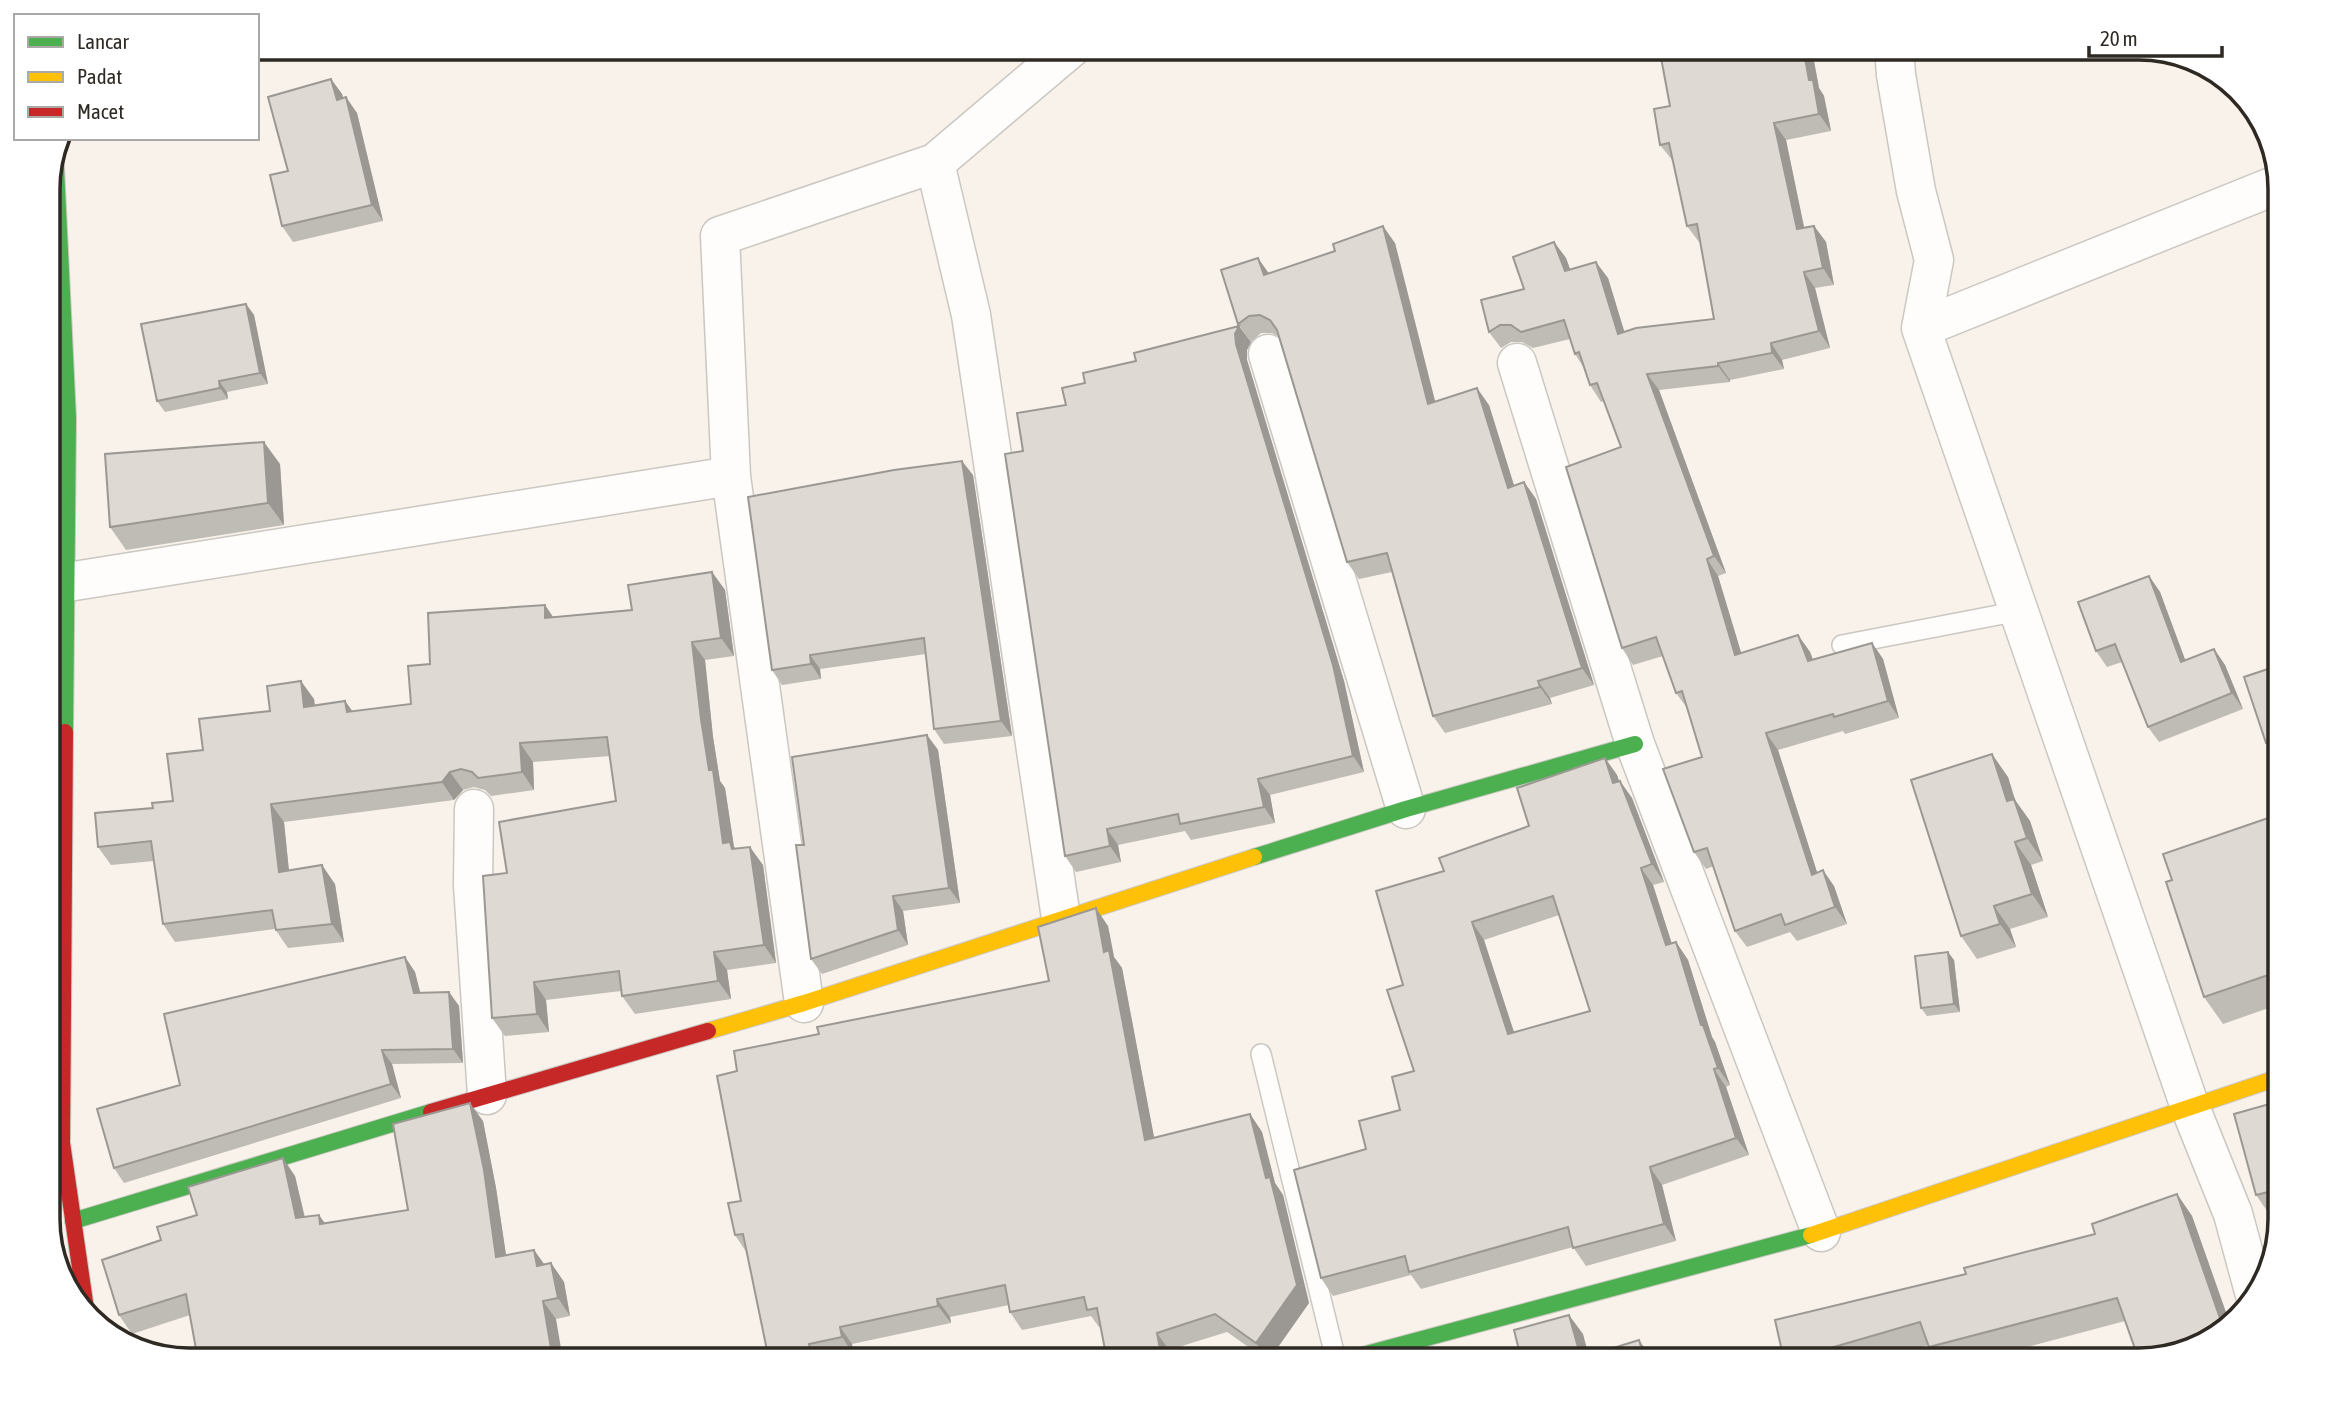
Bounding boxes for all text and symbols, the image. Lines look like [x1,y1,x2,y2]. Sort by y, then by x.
legend [14,14,259,140]
scale bar [2089,14,2222,58]
text: 20 m [2100,26,2138,50]
text: Lancar [77,29,130,53]
text: Padat [77,64,122,88]
text: Macet [77,99,124,123]

